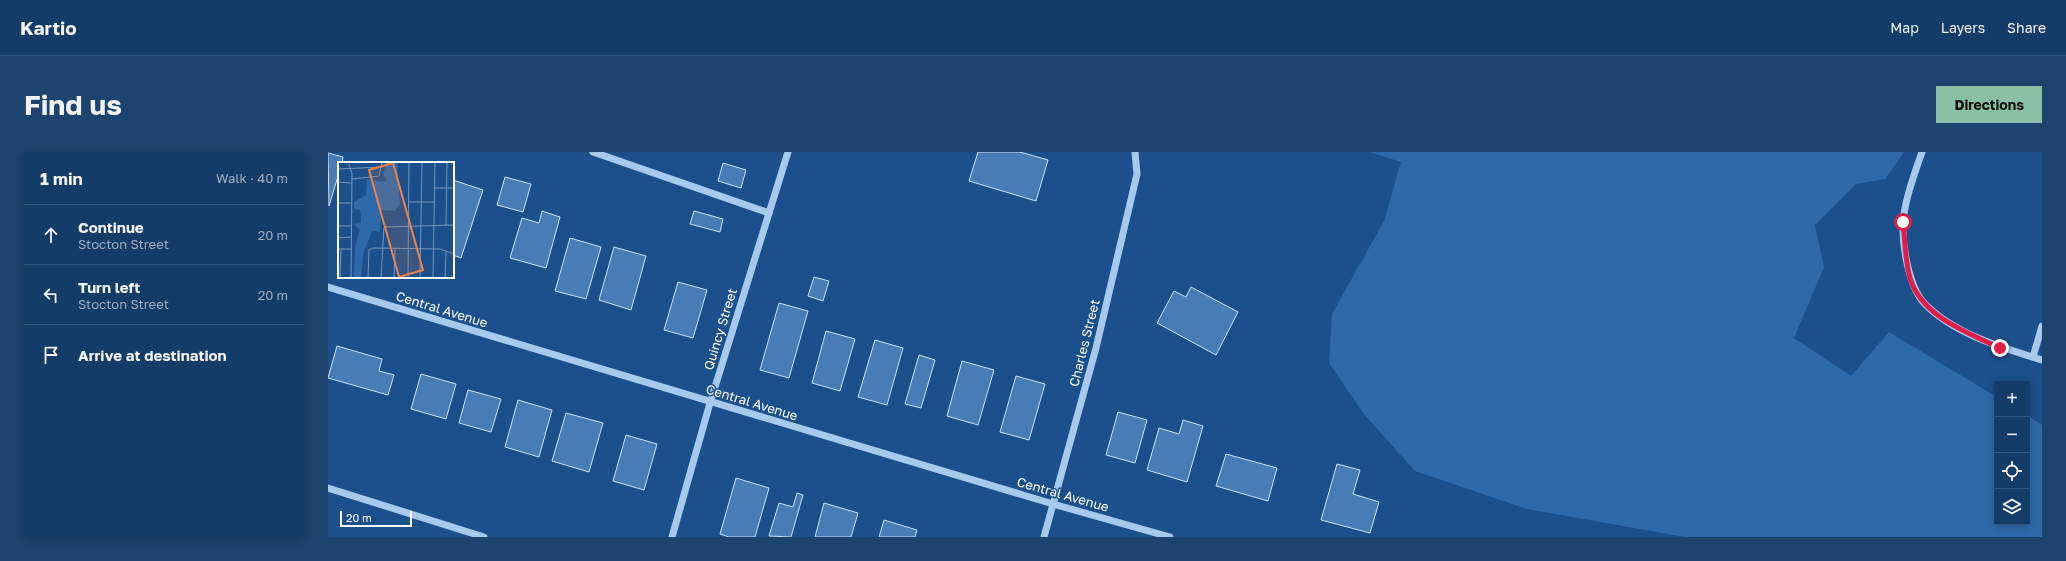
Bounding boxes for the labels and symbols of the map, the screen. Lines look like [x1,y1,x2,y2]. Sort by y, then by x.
inset map [338,162,454,278]
route start [1894,213,1912,231]
street label: Quincy Street [700,286,740,372]
street label: Central Avenue [394,287,490,331]
street label: Charles Street [1065,298,1103,388]
route end [1991,339,2009,357]
street label: Central Avenue [704,380,800,424]
street label: Central Avenue [1015,473,1111,515]
scale bar [340,509,412,528]

